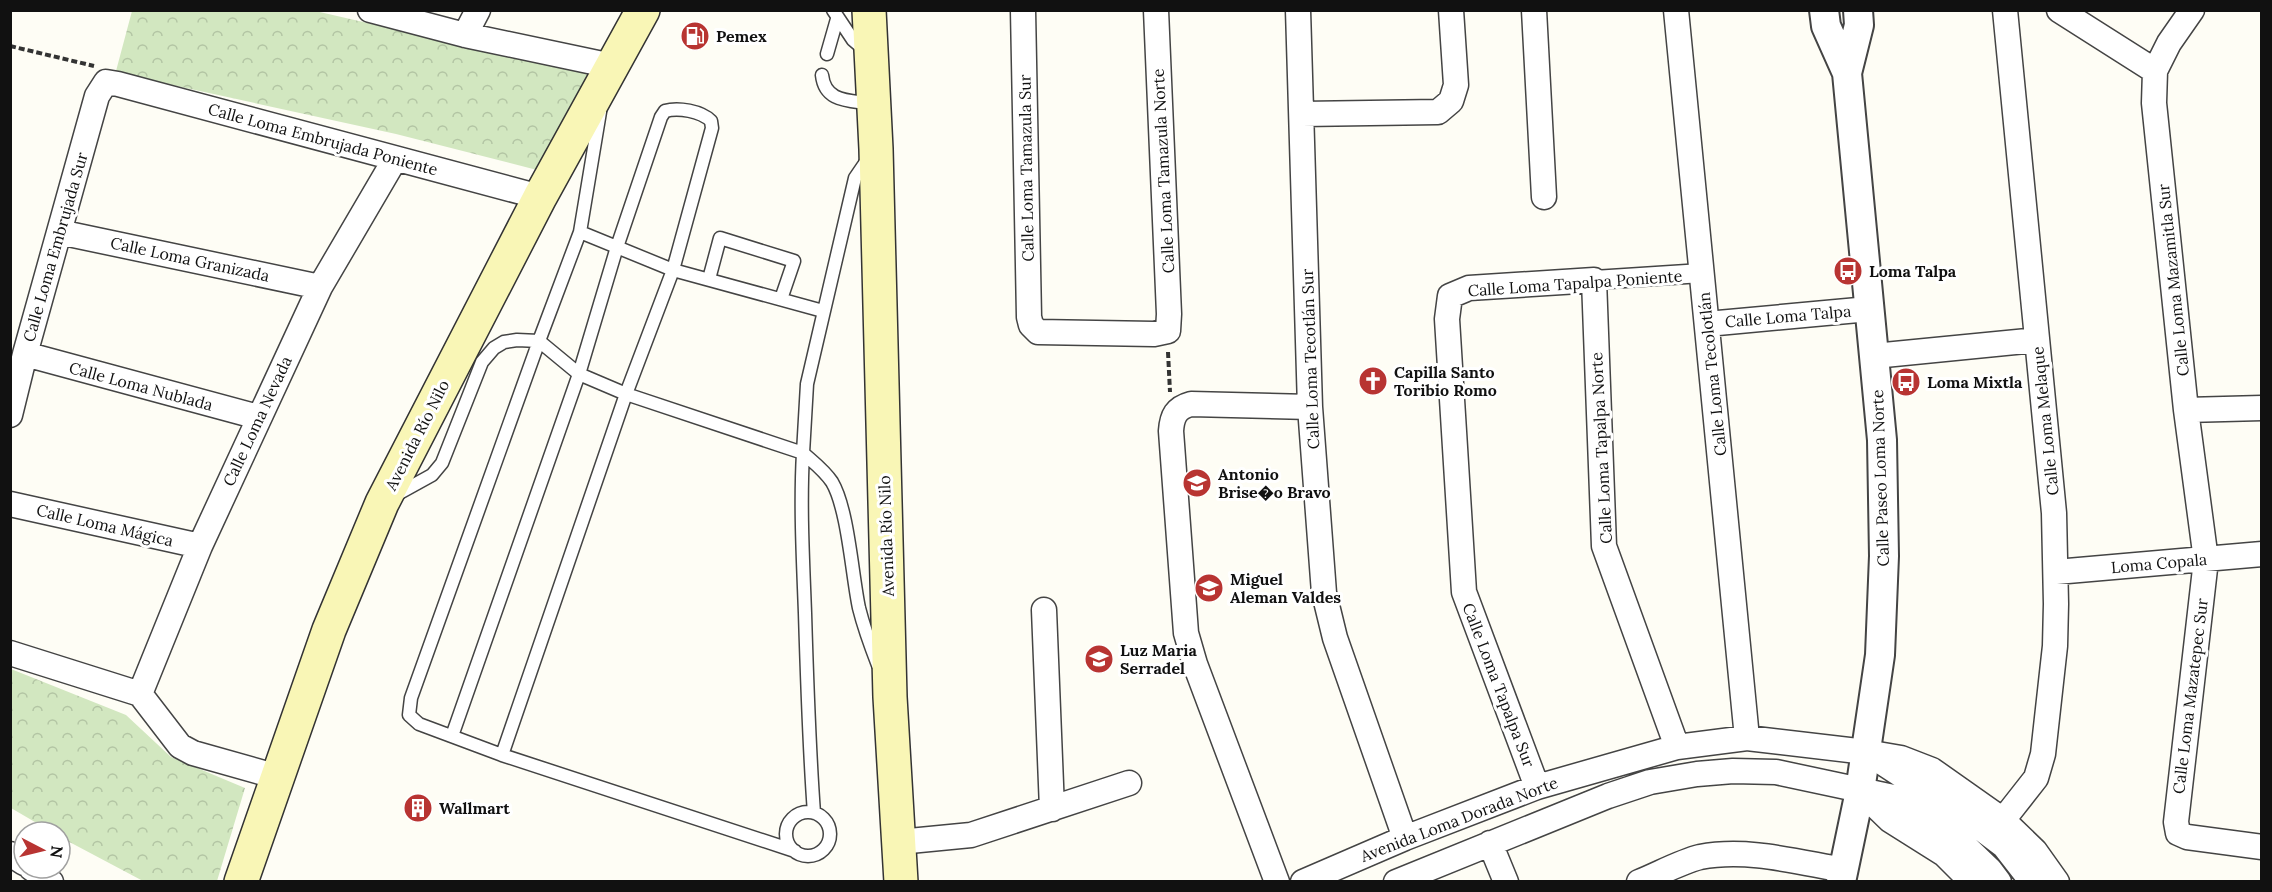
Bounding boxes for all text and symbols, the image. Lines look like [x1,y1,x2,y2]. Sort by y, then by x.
fuel station icon: Pemex [679,20,711,52]
place label: Pemex [716,26,767,46]
street label: Calle Loma Tamazula Norte [1148,68,1178,274]
street label: Calle Loma Tamazula Sur [1014,74,1038,262]
street label: Calle Loma Embrujada Poniente [206,99,440,179]
street label: Calle Loma Embrujada Sur [18,150,92,344]
street label: Calle Loma Mazamitla Sur [2153,183,2193,377]
street label: Calle Loma Granizada [109,232,271,286]
bus stop icon: Loma Talpa [1832,255,1864,287]
place label: Loma Talpa [1869,261,1957,281]
street label: Calle Loma Tapalpa Poniente [1467,266,1683,300]
street label: Calle Loma Tecotlán Sur [1297,268,1323,450]
street label: Calle Loma Tecolotlán [1693,291,1731,457]
street label: Calle Loma Talpa [1724,301,1852,331]
street label: Calle Loma Melaque [2027,345,2063,496]
street label: Calle Loma Tapalpa Norte [1586,351,1616,544]
street label: Calle Loma Nevada [218,353,296,489]
street label: Calle Loma Nublada [67,357,215,415]
place label: Capilla Santo Toribio Romo [1394,362,1497,400]
church icon: Capilla Santo Toribio Romo [1357,365,1389,397]
bus stop icon: Loma Mixtla [1890,366,1922,398]
place label: Loma Mixtla [1927,372,2023,392]
street label: Avenida Río Nilo [380,376,453,494]
street label: Calle Paseo Loma Norte [1867,389,1893,567]
place label: Antonio Brise�o Bravo [1218,464,1331,502]
school or university icon: Antonio Brise�o Bravo [1181,467,1213,499]
street label: Avenida Río Nilo [874,475,898,598]
street label: Calle Loma Mágica [35,500,175,550]
street label: Loma Copala [2110,549,2208,577]
place label: Miguel Aleman Valdes [1230,569,1341,607]
school or university icon: Miguel Aleman Valdes [1193,572,1225,604]
street label: Calle Loma Mazatepec Sur [2168,597,2212,795]
street label: Calle Loma Tapalpa Sur [1458,600,1540,770]
place label: Luz Maria Serradel [1120,640,1198,678]
school or university icon: Luz Maria Serradel [1083,643,1115,675]
street label: Avenida Loma Dorada Norte [1357,772,1561,866]
building icon: Wallmart [402,792,434,824]
place label: Wallmart [439,798,510,818]
north arrow [12,820,72,880]
text: N [46,844,68,859]

